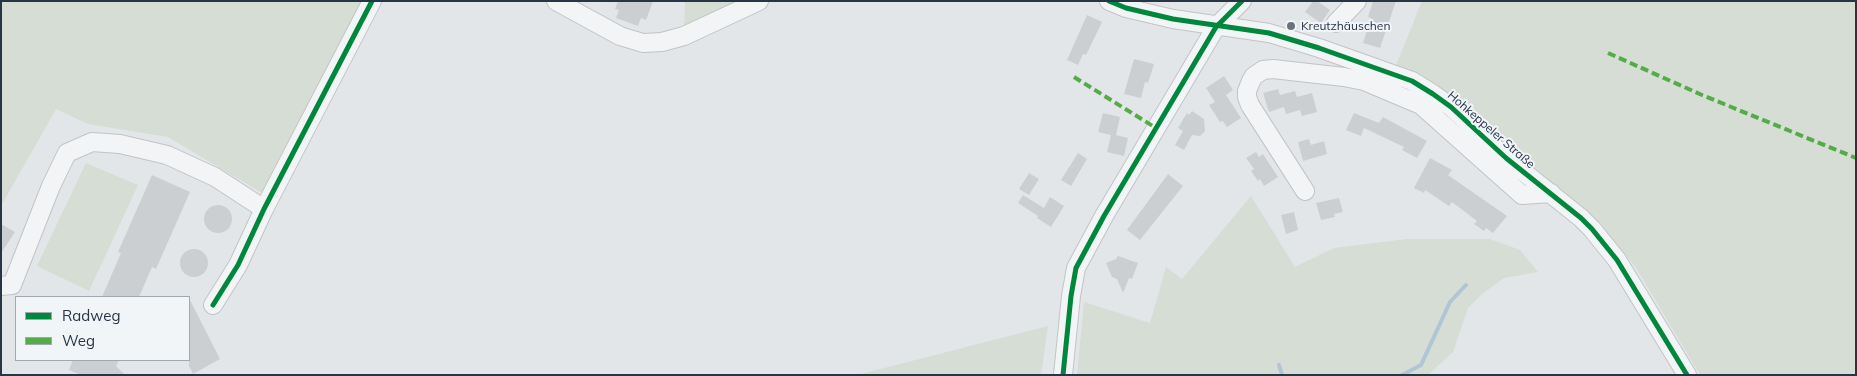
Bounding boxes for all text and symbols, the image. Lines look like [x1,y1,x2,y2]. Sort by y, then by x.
place label: Kreutzhäuschen [1301,19,1390,33]
marker: Kreutzhäuschen [1285,20,1297,32]
street label: Hohkeppeler Straße [1444,88,1538,172]
legend [15,296,190,361]
text: Radweg [62,306,120,325]
text: Weg [62,331,95,350]

